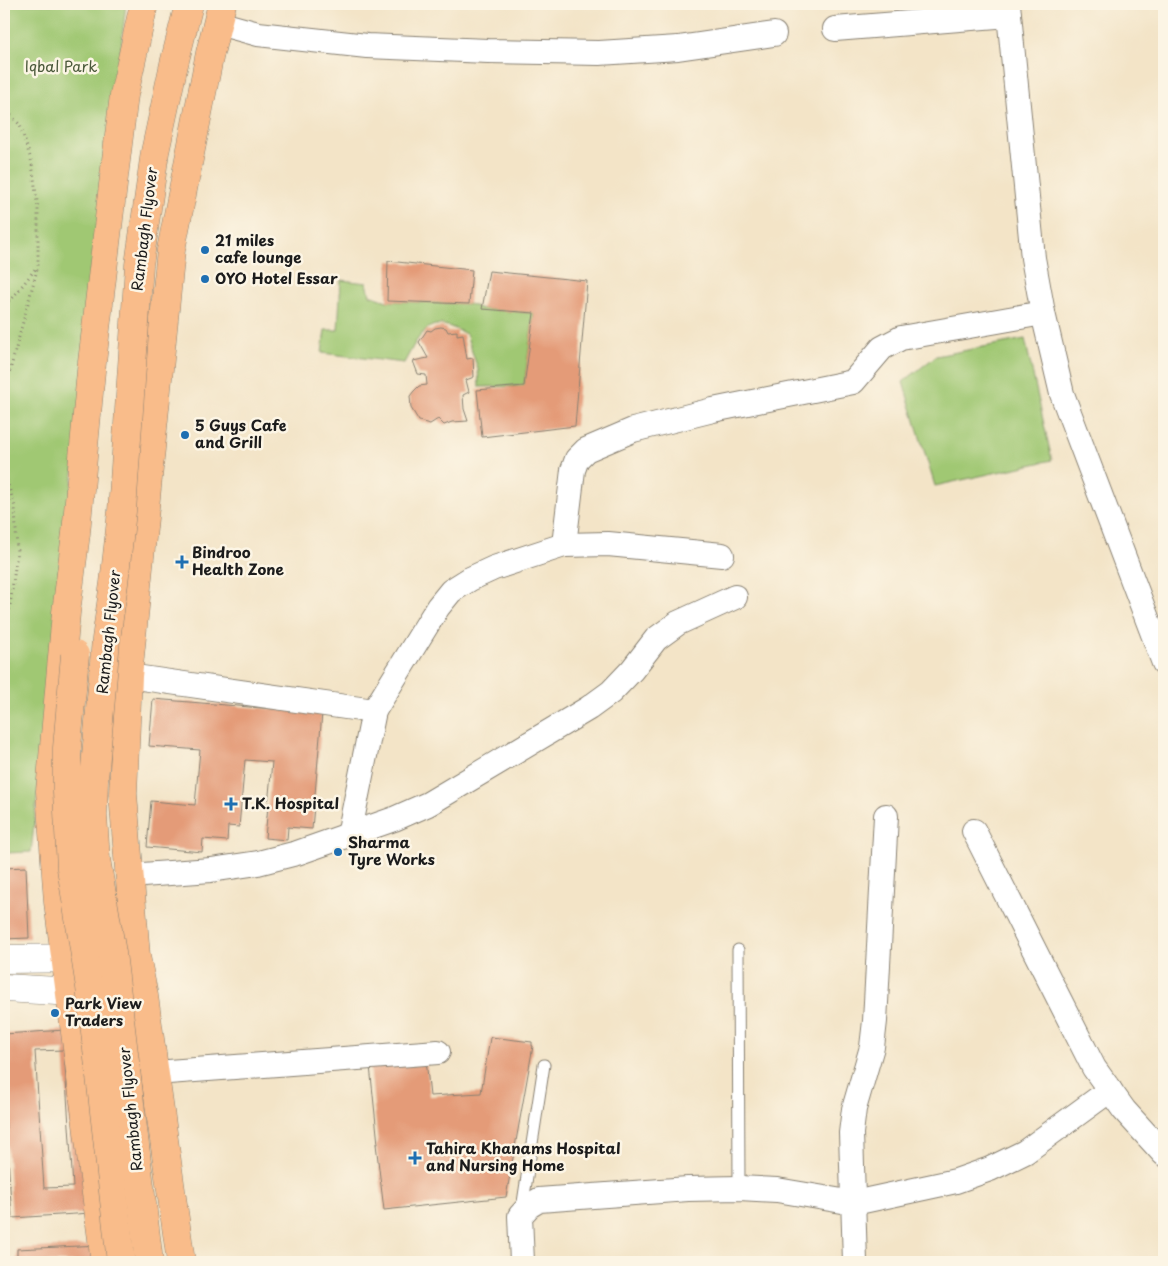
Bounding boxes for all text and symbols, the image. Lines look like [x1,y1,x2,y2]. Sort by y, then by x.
park label: Iqbal Park [25,54,97,77]
street label: Rambagh Flyover [124,165,163,292]
place label: 21 miles cafe lounge [215,228,301,268]
marker: 21 miles cafe lounge [199,244,211,256]
place label: OYO Hotel Essar [215,266,338,289]
marker: OYO Hotel Essar [199,273,211,285]
place label: 5 Guys Cafe and Grill [195,413,287,453]
marker: 5 Guys Cafe and Grill [179,429,191,441]
place label: Bindroo Health Zone [192,540,284,580]
marker: Bindroo Health Zone [176,556,188,568]
street label: Rambagh Flyover [90,568,126,695]
place label: T.K. Hospital [242,791,339,814]
marker: T.K. Hospital [224,797,238,811]
place label: Sharma Tyre Works [348,830,435,870]
marker: Sharma Tyre Works [332,846,344,858]
place label: Park View Traders [65,991,142,1031]
marker: Park View Traders [49,1007,61,1019]
street label: Rambagh Flyover [111,1045,147,1172]
place label: Tahira Khanams Hospital and Nursing Home [426,1136,621,1176]
marker: Tahira Khanams Hospital and Nursing Home [408,1151,422,1165]

